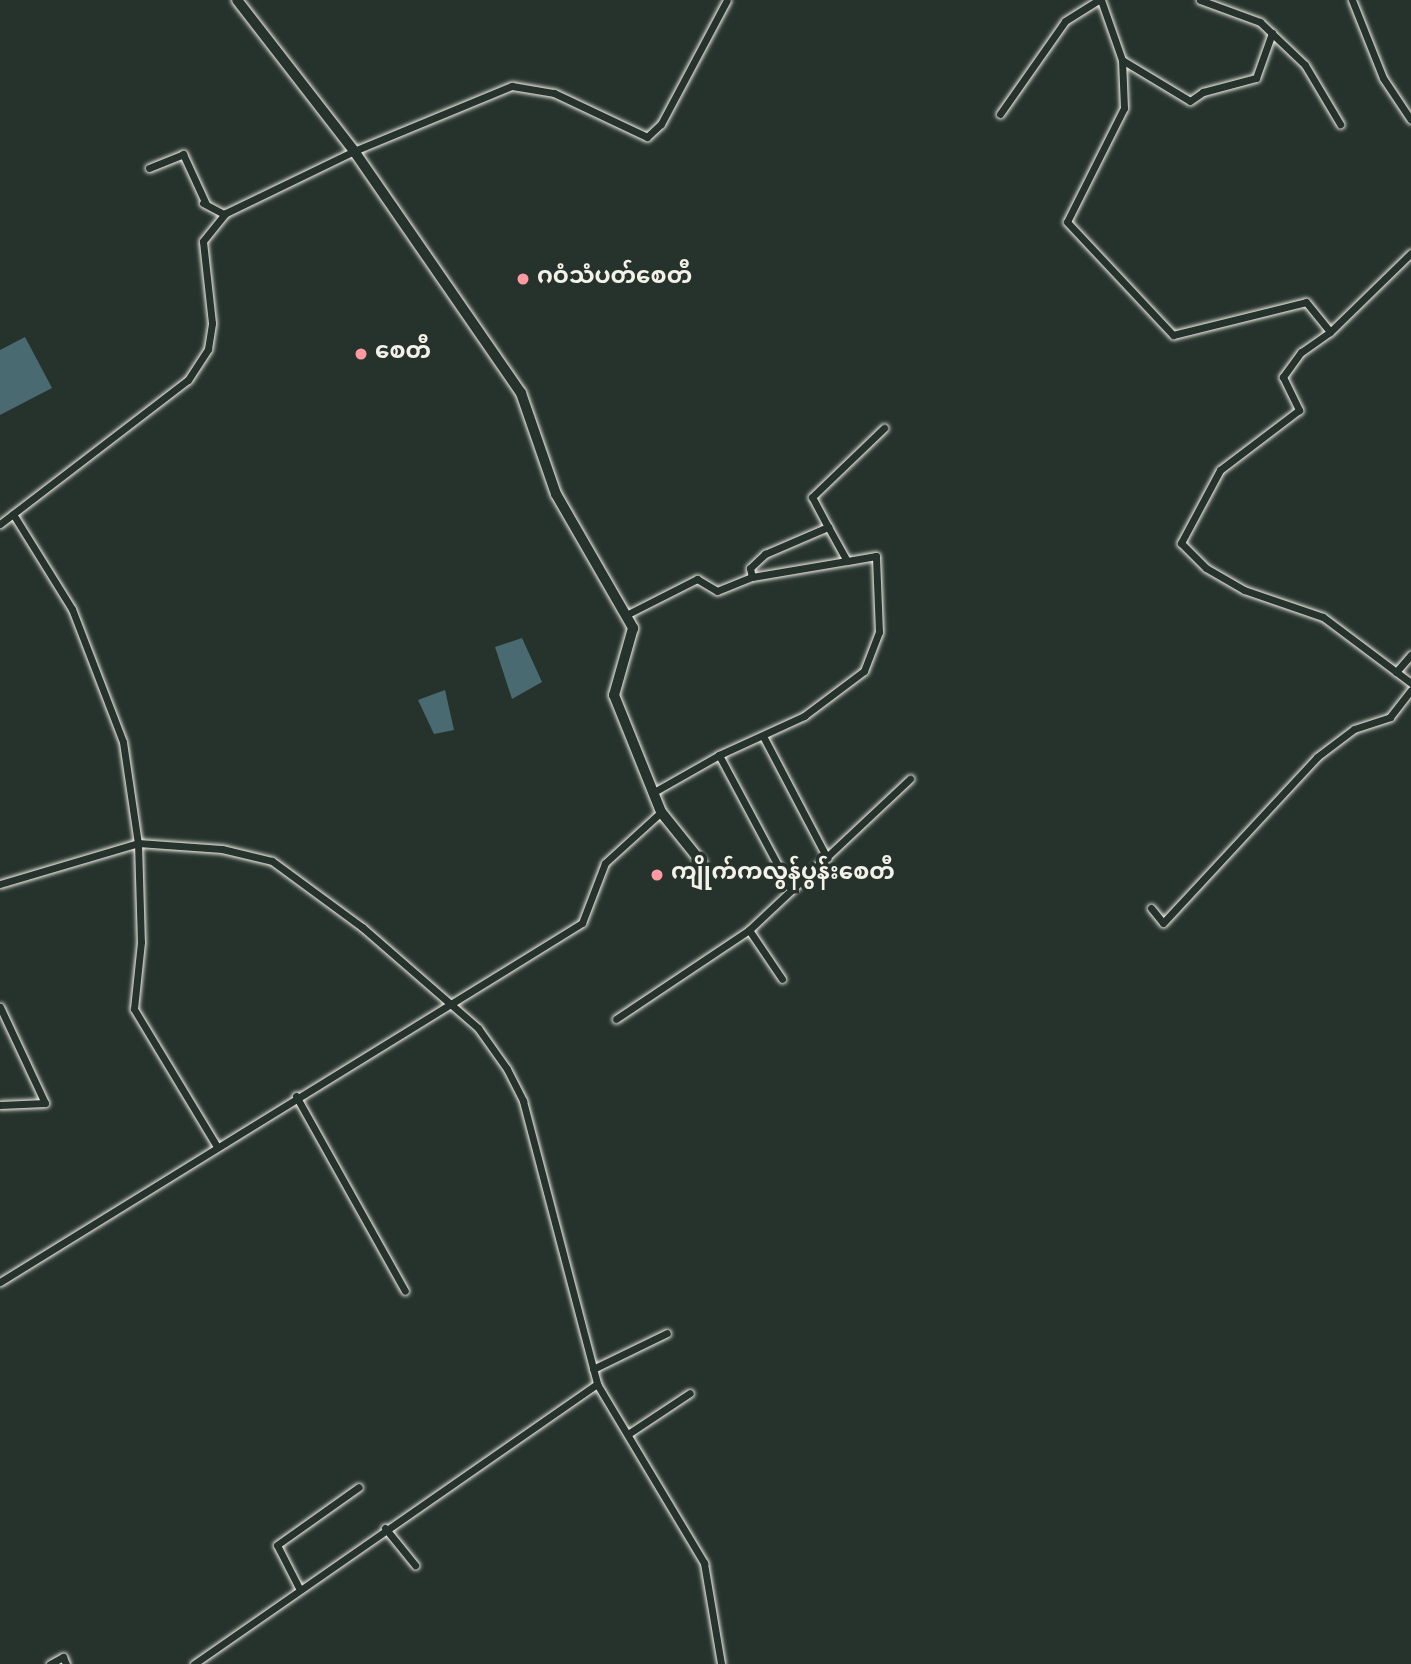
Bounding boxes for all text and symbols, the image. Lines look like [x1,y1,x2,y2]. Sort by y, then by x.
place label: ဂဝံသံပတ်စေတီ [537,265,692,293]
marker: ဂဝံသံပတ်စေတီ [515,271,531,287]
place label: စေတီ [375,340,431,368]
marker: စေတီ [353,346,369,362]
place label: ကျိုက်ကလွန်ပွန်းစေတီ [671,861,895,889]
marker: ကျိုက်ကလွန်ပွန်းစေတီ [649,867,665,883]

